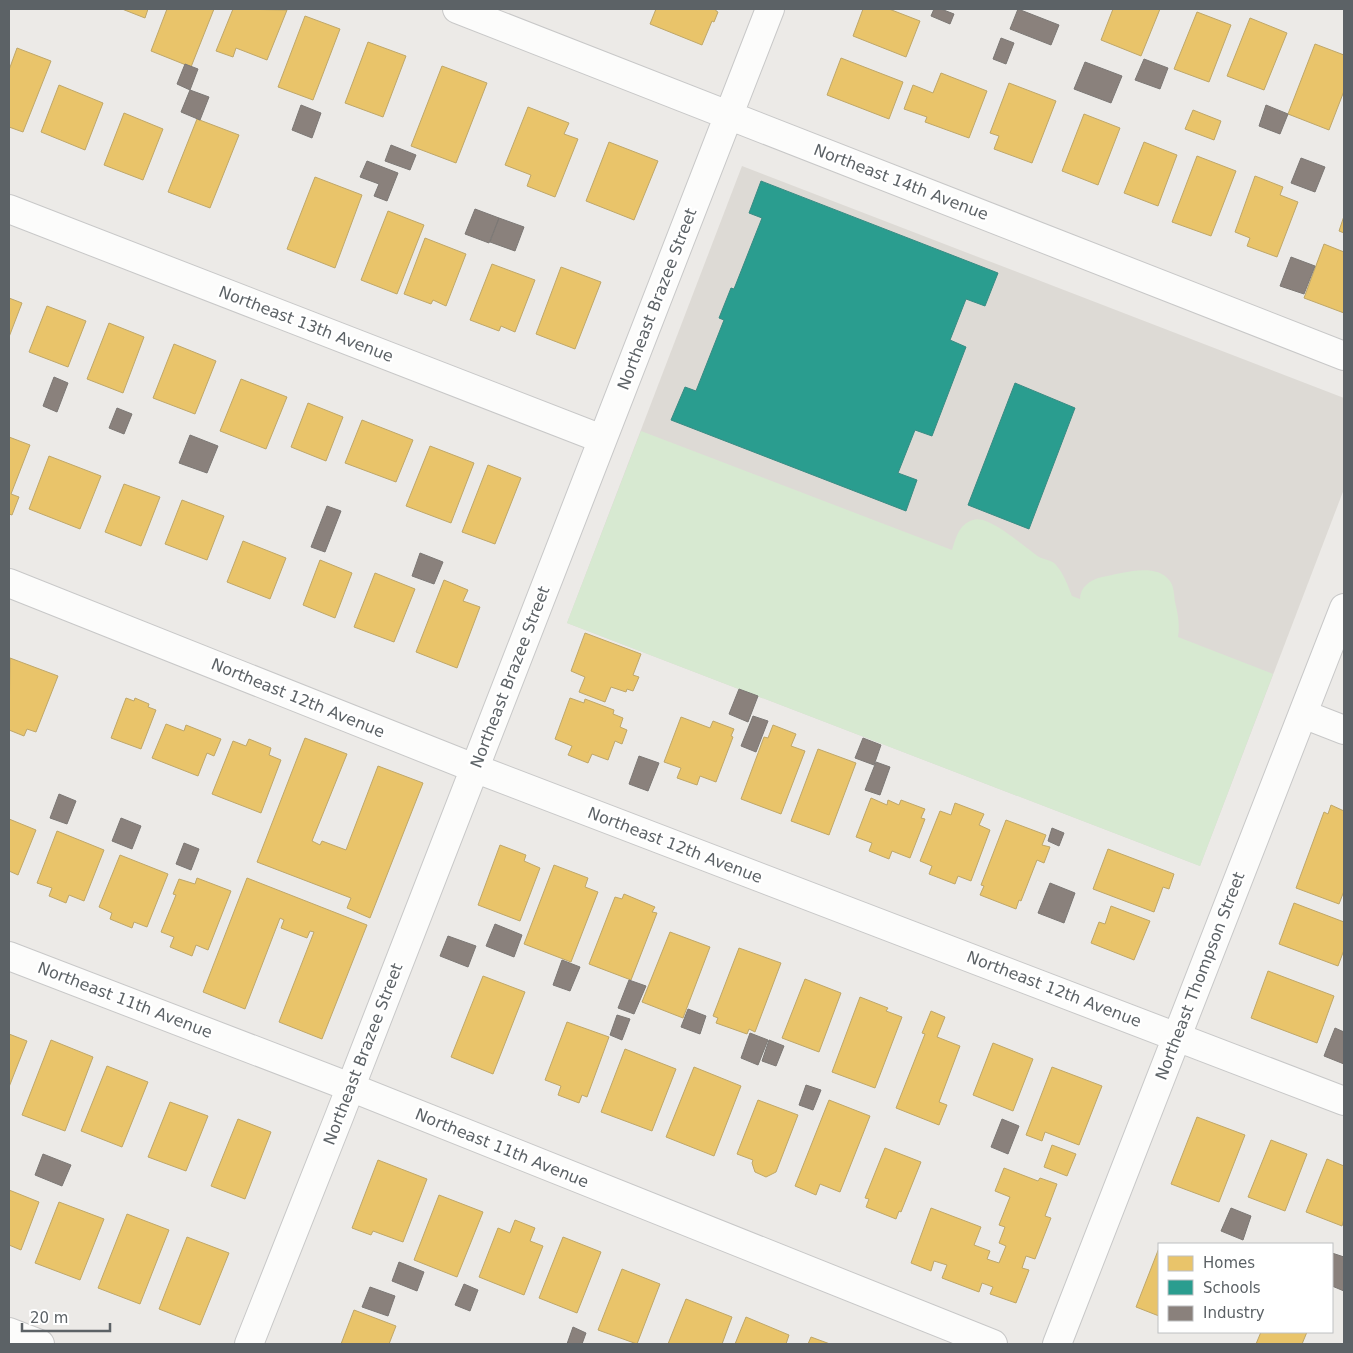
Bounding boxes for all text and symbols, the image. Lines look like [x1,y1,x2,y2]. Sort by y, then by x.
street label: Northeast 14th Avenue [811,140,991,224]
street label: Northeast Brazee Street [614,205,700,393]
street label: Northeast 13th Avenue [216,282,396,366]
street label: Northeast Brazee Street [467,583,553,771]
street label: Northeast 12th Avenue [208,654,388,742]
street label: Northeast 12th Avenue [585,803,765,887]
street label: Northeast Thompson Street [1151,869,1249,1083]
street label: Northeast 12th Avenue [964,947,1144,1031]
street label: Northeast 11th Avenue [35,958,215,1042]
street label: Northeast Brazee Street [320,960,406,1148]
street label: Northeast 11th Avenue [412,1104,592,1192]
legend [1158,1243,1333,1333]
text: Homes [1203,1254,1255,1272]
text: Schools [1203,1279,1261,1297]
scale bar [22,1300,110,1332]
text: Industry [1203,1304,1265,1322]
text: 20 m [30,1309,68,1327]

